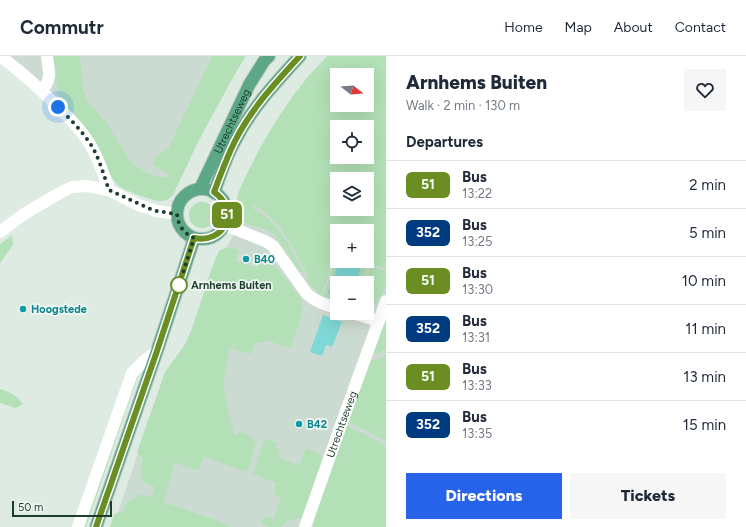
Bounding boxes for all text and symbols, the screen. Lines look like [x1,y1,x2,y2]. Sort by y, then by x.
text: Commutr [20,16,104,39]
text: Home [504,19,543,36]
text: Map [565,19,592,36]
text: About [614,19,653,36]
text: Contact [675,19,726,36]
north arrow [330,68,374,112]
map controls [330,68,374,320]
button: heart [684,69,726,111]
text: Arnhems Buiten [406,71,547,94]
street label: Utrechtseweg [212,87,253,156]
your location [48,97,68,117]
text: Walk · 2 min · 130 m [406,98,520,113]
button: locate [330,120,374,164]
text: Departures [406,133,483,151]
text: Bus [462,168,487,186]
button: layers [330,172,374,216]
text: 51 [421,176,435,193]
text: 2 min [689,176,726,194]
text: 13:22 [462,186,492,201]
line badge: 51 [209,202,245,228]
text: 51 [220,206,234,223]
text: Bus [462,216,487,234]
button: + [330,224,374,268]
text: 352 [416,224,440,241]
text: 5 min [689,224,726,242]
text: 13:25 [462,234,492,249]
place label: B40 [254,253,275,266]
marker: B40 [241,254,251,264]
text: Bus [462,264,487,282]
text: 51 [421,272,435,289]
text: 10 min [682,272,726,290]
marker: Arnhems Buiten [170,276,188,294]
button: − [330,276,374,320]
place label: Arnhems Buiten [191,279,272,292]
text: 13:30 [462,282,493,297]
place label: Hoogstede [31,303,87,316]
marker: Hoogstede [18,304,28,314]
text: Bus [462,312,487,330]
text: 352 [416,320,440,337]
text: 11 min [685,320,726,338]
text: 13:31 [462,330,490,345]
text: Bus [462,360,487,378]
text: 51 [421,368,435,385]
text: 13 min [683,368,726,386]
text: 13:33 [462,378,492,393]
street label: Utrechtseweg [324,389,360,460]
text: Bus [462,408,487,426]
text: 352 [416,416,440,433]
text: 15 min [683,416,726,434]
place label: B42 [307,418,327,431]
marker: B42 [294,419,304,429]
text: 13:35 [462,426,492,441]
button: Directions [406,473,562,519]
button: Tickets [570,473,726,519]
scale bar [12,499,112,518]
text: 50 m [18,501,43,514]

